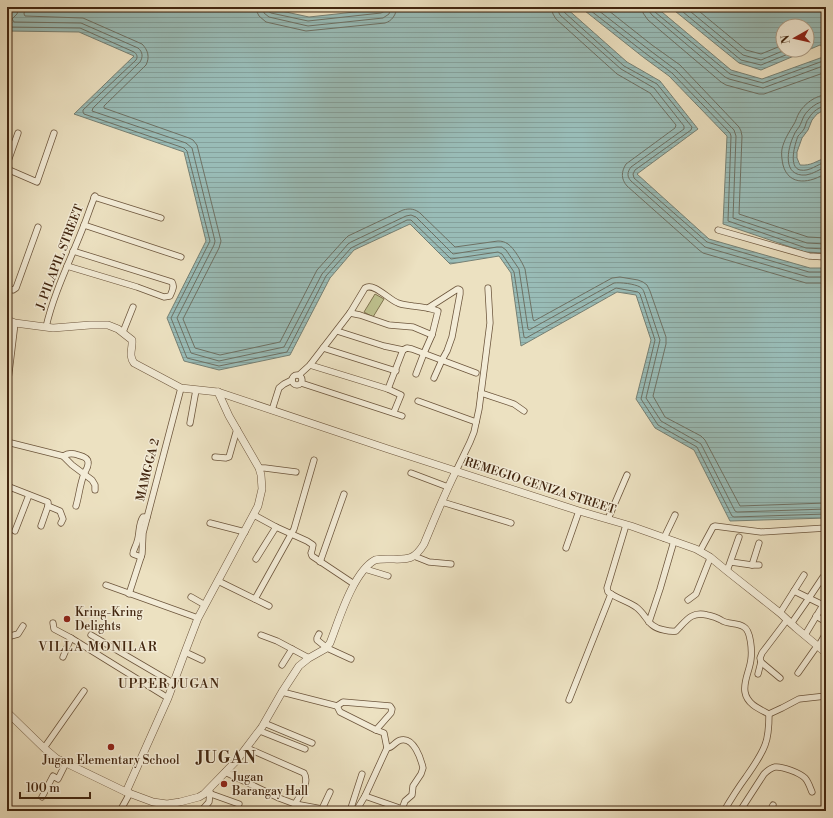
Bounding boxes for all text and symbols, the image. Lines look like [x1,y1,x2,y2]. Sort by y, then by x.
north arrow [775,18,815,58]
text: N [779,34,794,45]
street label: J. PILAPIL STREET [33,202,87,313]
street label: MAMGGA 2 [133,437,163,503]
street label: REMEGIO GENIZA STREET [462,454,618,518]
place label: Kring-Kring Delights [75,605,144,634]
marker: Kring-Kring Delights [62,614,72,624]
district label: VILLA MONILAR [37,639,158,655]
district label: UPPER JUGAN [118,676,220,692]
marker: Jugan Elementary School [106,742,116,752]
district label: JUGAN [195,748,257,768]
place label: Jugan Elementary School [42,753,180,768]
place label: Jugan Barangay Hall [231,770,309,799]
scale bar [20,774,90,800]
marker: Jugan Barangay Hall [219,779,229,789]
text: 100 m [26,781,60,796]

